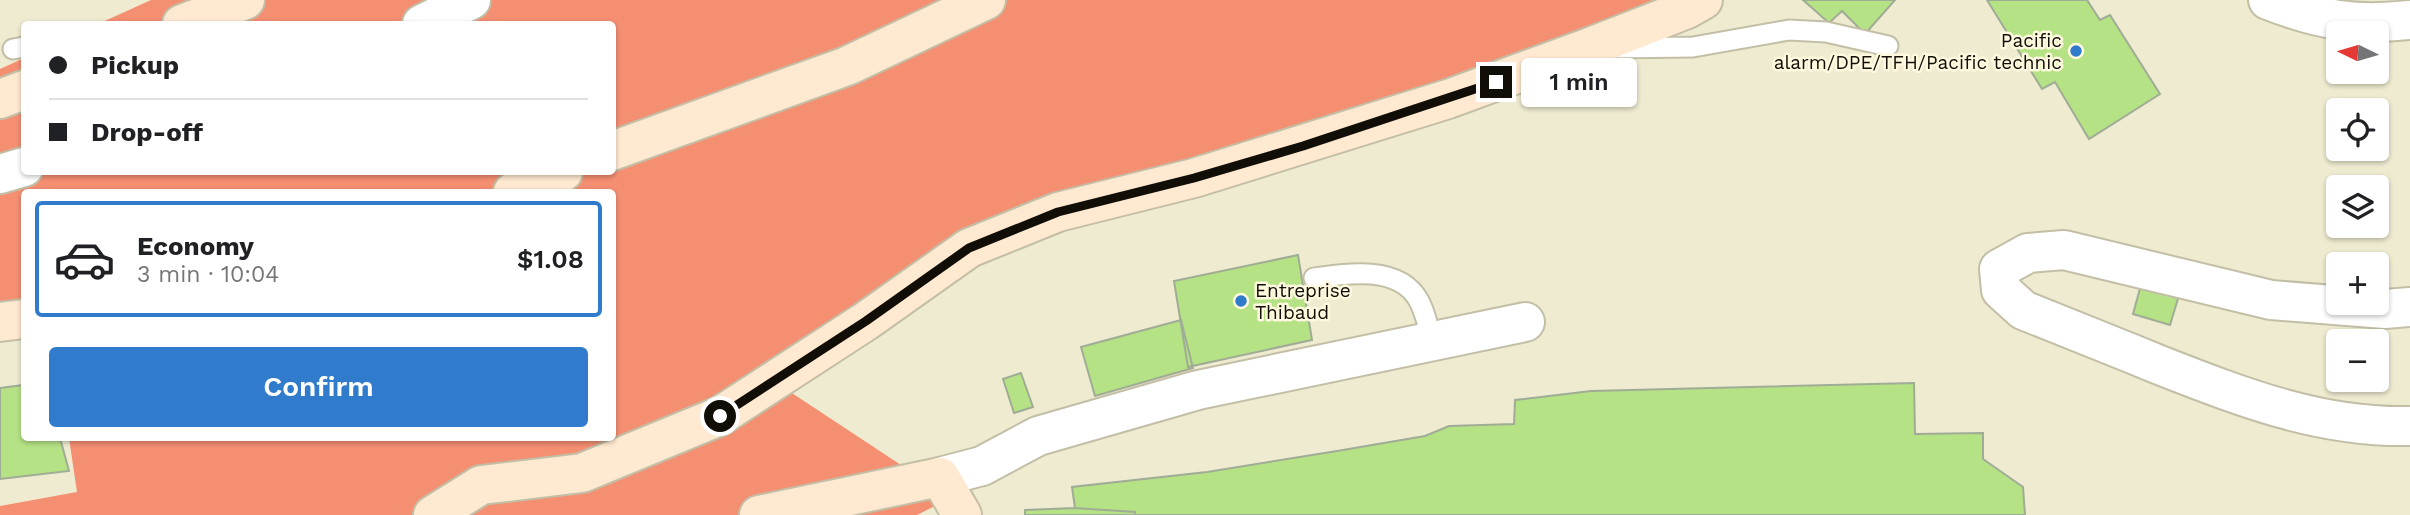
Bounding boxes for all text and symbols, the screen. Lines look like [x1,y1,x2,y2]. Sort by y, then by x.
north arrow [2326,21,2389,84]
map controls [2326,21,2389,392]
place label: Pacific alarm/DPE/TFH/Pacific technic [1774,29,2062,74]
marker: Pacific alarm/DPE/TFH/Pacific technic [2068,43,2084,59]
text: Pickup [91,50,179,80]
callout: 1 min [1520,57,1636,106]
route end [1480,66,1512,98]
text: 1 min [1549,69,1609,96]
button: locate [2326,98,2389,161]
text: Drop-off [91,117,203,147]
button: layers [2326,175,2389,238]
icon: car [53,228,116,291]
text: Economy [137,231,254,261]
text: $1.08 [517,244,584,274]
button: + [2326,252,2389,315]
text: 3 min · 10:04 [137,261,279,288]
place label: Entreprise Thibaud [1255,279,1351,324]
marker: Entreprise Thibaud [1233,293,1249,309]
button: − [2326,329,2389,392]
button: Confirm [49,347,588,427]
route start [704,400,736,432]

